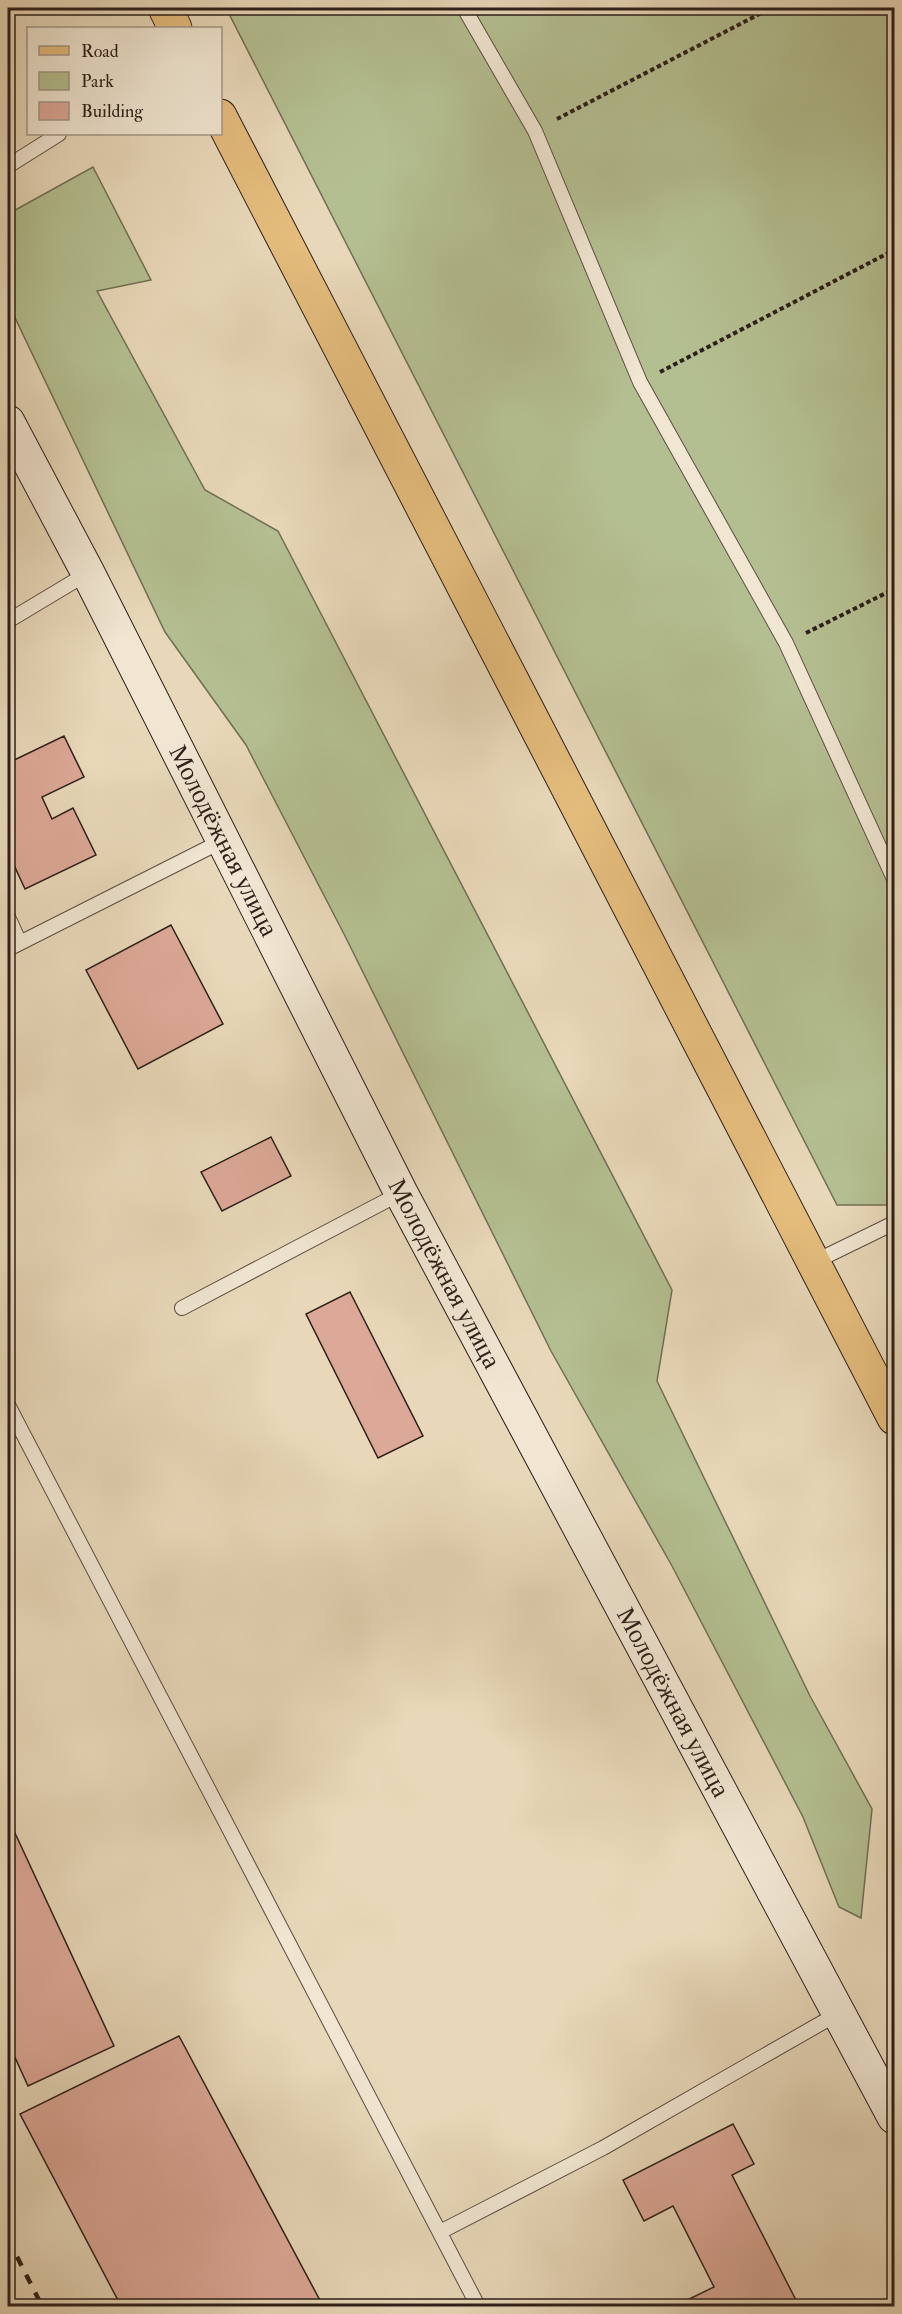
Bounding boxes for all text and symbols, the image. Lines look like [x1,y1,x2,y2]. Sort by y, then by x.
legend [27,27,222,135]
text: Road [81,40,119,63]
text: Park [81,70,114,93]
text: Building [81,100,144,123]
street label: Молодёжная улица [162,740,285,942]
street label: Молодёжная улица [381,1174,508,1375]
street label: Молодёжная улица [609,1602,737,1803]

